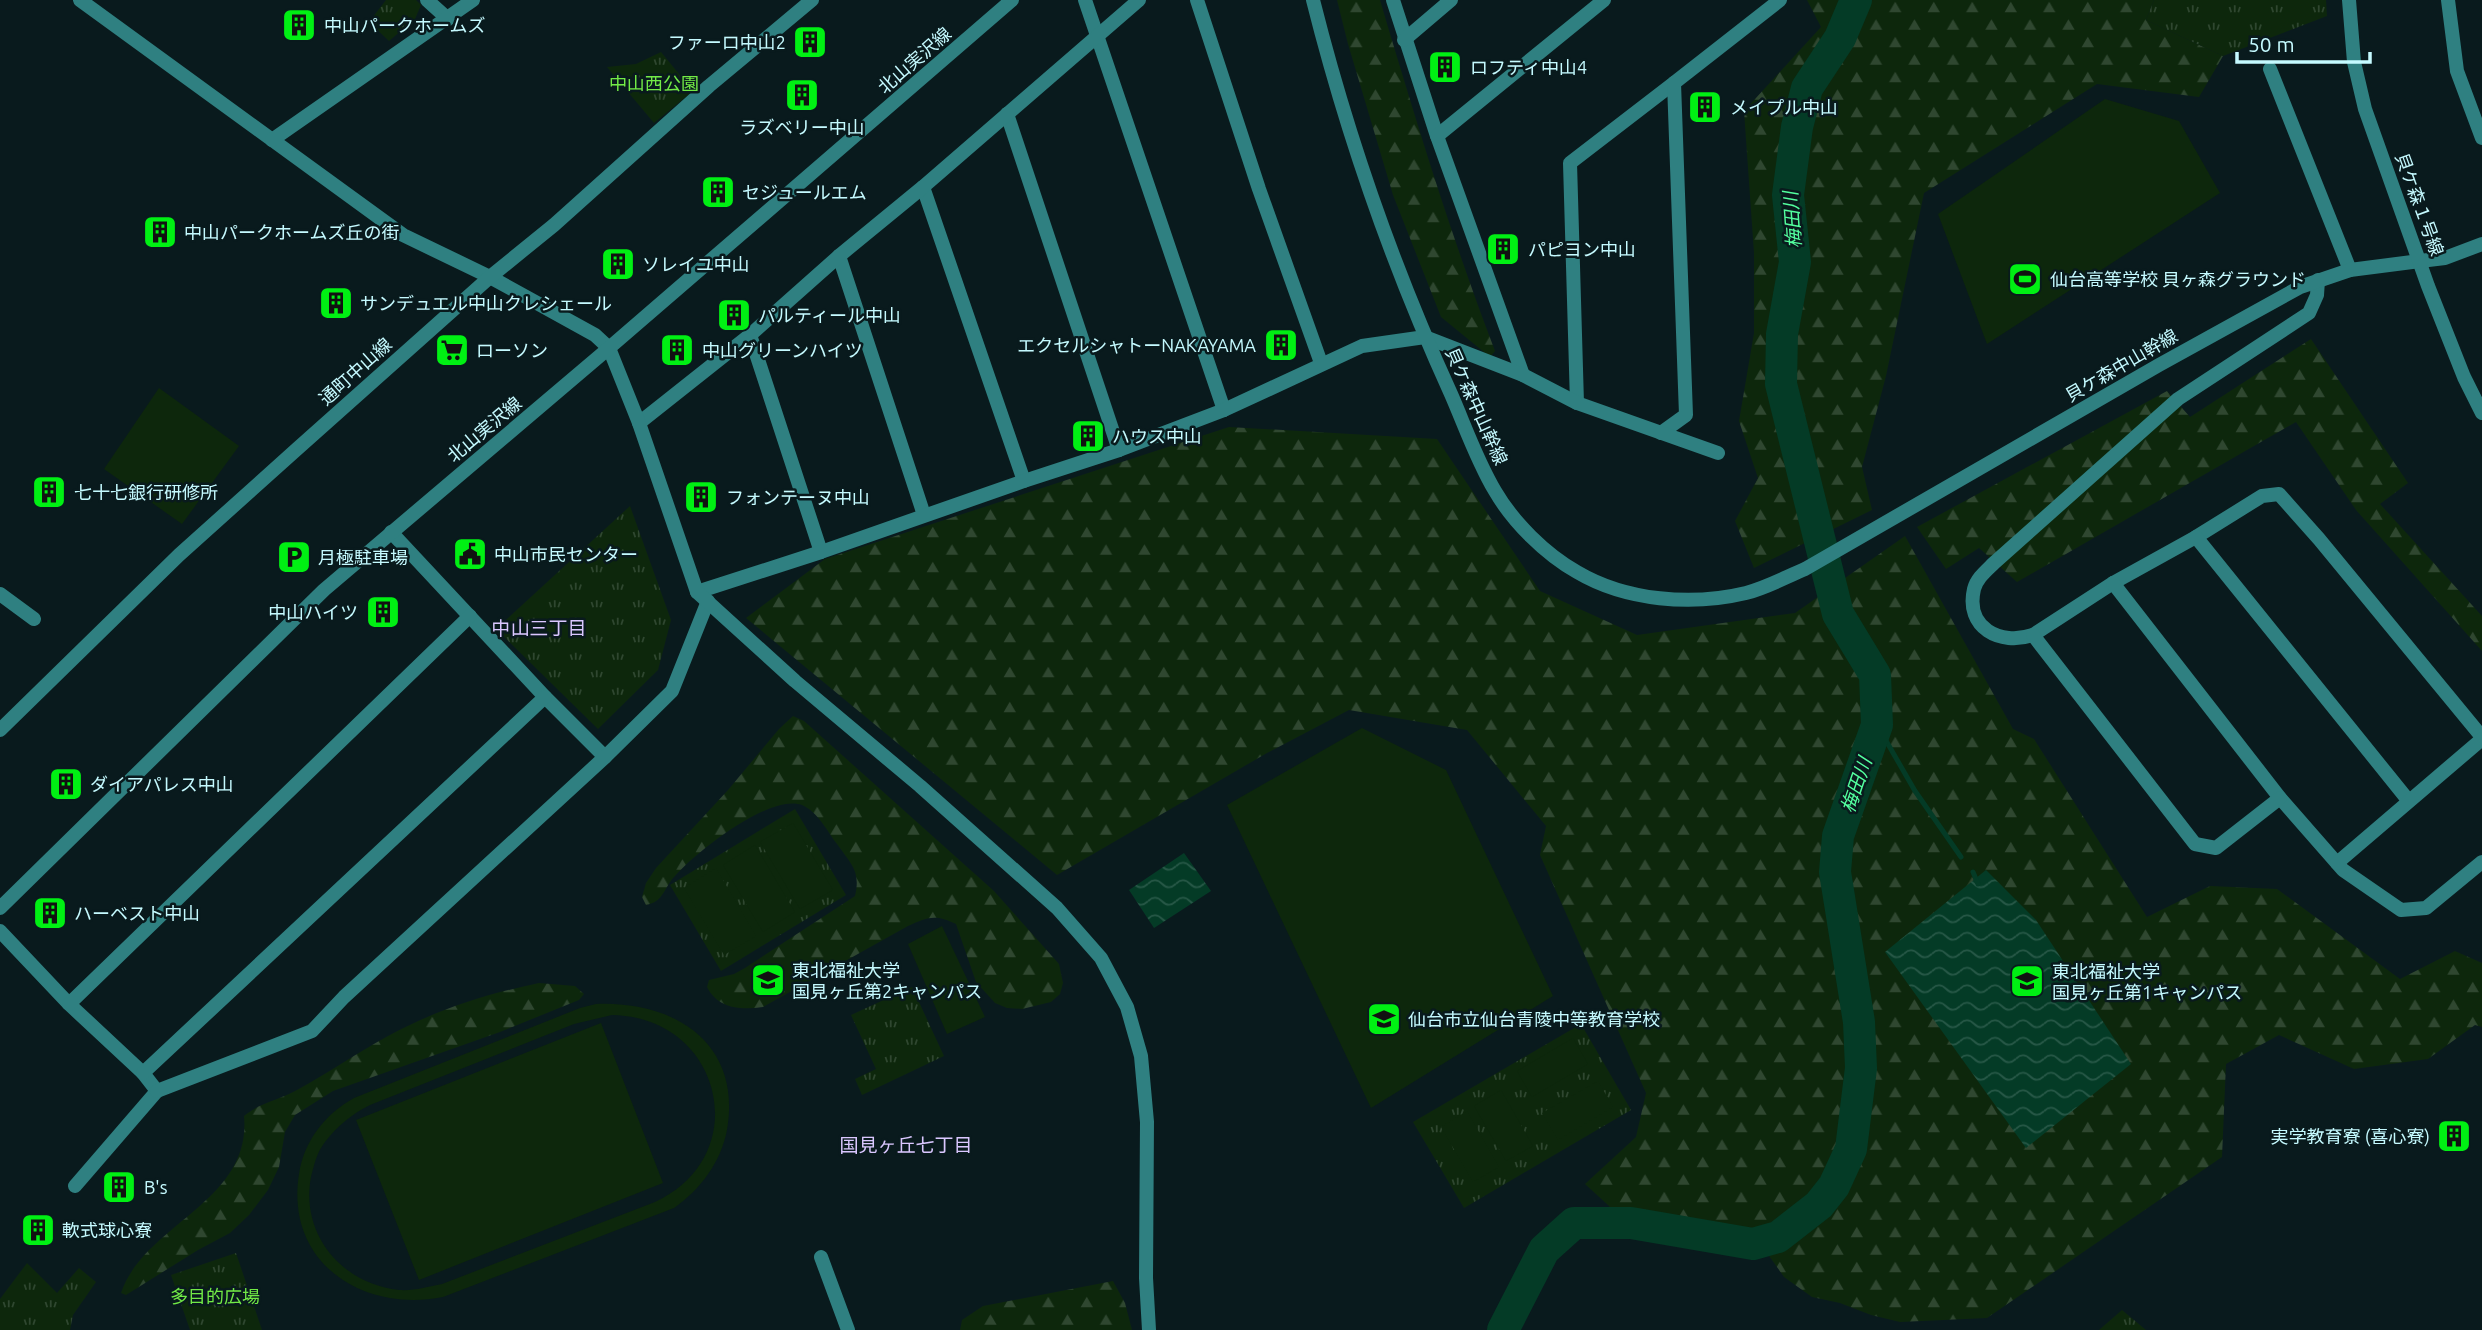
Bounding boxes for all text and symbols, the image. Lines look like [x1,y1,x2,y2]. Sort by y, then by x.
building icon: 中山パークホームズ [280,6,318,44]
place label: 中山パークホームズ [324,15,485,35]
scale bar [2237,21,2370,65]
building icon: ファーロ中山2 [791,23,829,61]
street label: 北山実沢線 [873,23,955,97]
place label: ファーロ中山2 [668,32,786,52]
text: 50 m [2248,32,2295,56]
building icon: ロフティ中山4 [1426,48,1464,86]
place label: ロフティ中山4 [1470,57,1587,77]
park label: 中山西公園 [609,73,699,93]
building icon: ラズベリー中山 [783,76,821,114]
building icon: メイプル中山 [1686,88,1724,126]
place label: メイプル中山 [1730,97,1838,117]
place label: ラズベリー中山 [739,117,865,137]
street label: 貝ケ森１号線 [2392,150,2448,258]
building icon: セジュールエム [699,173,737,211]
place label: セジュールエム [742,182,867,202]
water label: 梅田川 [1779,189,1805,249]
building icon: 中山パークホームズ丘の街 [141,213,179,251]
place label: 中山パークホームズ丘の街 [184,222,399,242]
building icon: パピヨン中山 [1484,230,1522,268]
place label: パピヨン中山 [1528,239,1636,259]
building icon: ソレイユ中山 [599,245,637,283]
place label: ソレイユ中山 [642,254,750,274]
sports icon: 仙台高等学校 貝ヶ森グラウンド [2006,260,2044,298]
place label: 仙台高等学校 貝ヶ森グラウンド [2050,269,2306,289]
building icon: サンデュエル中山クレシェール [317,284,355,322]
place label: サンデュエル中山クレシェール [360,293,612,313]
building icon: パルティール中山 [715,296,753,334]
place label: パルティール中山 [758,305,901,325]
street label: 貝ケ森中山幹線 [2061,325,2181,405]
building icon: エクセルシャトーNAKAYAMA [1262,326,1300,364]
supermarket icon: ローソン [433,331,471,369]
building icon: 中山グリーンハイツ [658,331,696,369]
street label: 通町中山線 [315,333,395,409]
place label: エクセルシャトーNAKAYAMA [1017,335,1256,355]
place label: ローソン [476,340,548,360]
place label: 中山グリーンハイツ [702,340,863,360]
street label: 貝ケ森中山幹線 [1442,344,1512,468]
street label: 北山実沢線 [443,392,525,466]
building icon: ハウス中山 [1069,417,1107,455]
place label: ハウス中山 [1112,426,1202,446]
building icon: 七十七銀行研修所 [30,473,68,511]
building icon: フォンテーヌ中山 [682,478,720,516]
place label: 七十七銀行研修所 [74,482,218,502]
place label: フォンテーヌ中山 [726,487,870,507]
public building icon: 中山市民センター [451,535,489,573]
parking icon: 月極駐車場 [275,538,313,576]
place label: 中山市民センター [494,544,638,564]
place label: 月極駐車場 [318,547,408,567]
building icon: 中山ハイツ [364,593,402,631]
place label: 中山ハイツ [268,602,358,622]
district label: 中山三丁目 [491,617,587,639]
water label: 梅田川 [1836,753,1876,816]
building icon: ダイアパレス中山 [47,765,85,803]
place label: ダイアパレス中山 [90,774,234,794]
building icon: ハーベスト中山 [31,894,69,932]
place label: ハーベスト中山 [74,903,200,923]
place label: 東北福祉大学 国見ヶ丘第2キャンパス [792,960,982,1001]
school or university icon: 東北福祉大学 国見ヶ丘第2キャンパス [749,961,787,999]
place label: 東北福祉大学 国見ヶ丘第1キャンパス [2052,961,2242,1002]
school or university icon: 東北福祉大学 国見ヶ丘第1キャンパス [2008,962,2046,1000]
school or university icon: 仙台市立仙台青陵中等教育学校 [1365,1000,1403,1038]
place label: 仙台市立仙台青陵中等教育学校 [1408,1009,1660,1029]
building icon: 実学教育寮 (喜心寮) [2435,1117,2473,1155]
place label: 実学教育寮 (喜心寮) [2271,1126,2430,1147]
district label: 国見ヶ丘七丁目 [839,1134,973,1156]
building icon: B's [100,1168,138,1206]
place label: B's [144,1177,168,1197]
building icon: 軟式球心寮 [19,1211,57,1249]
place label: 軟式球心寮 [62,1220,152,1240]
park label: 多目的広場 [170,1286,260,1306]

